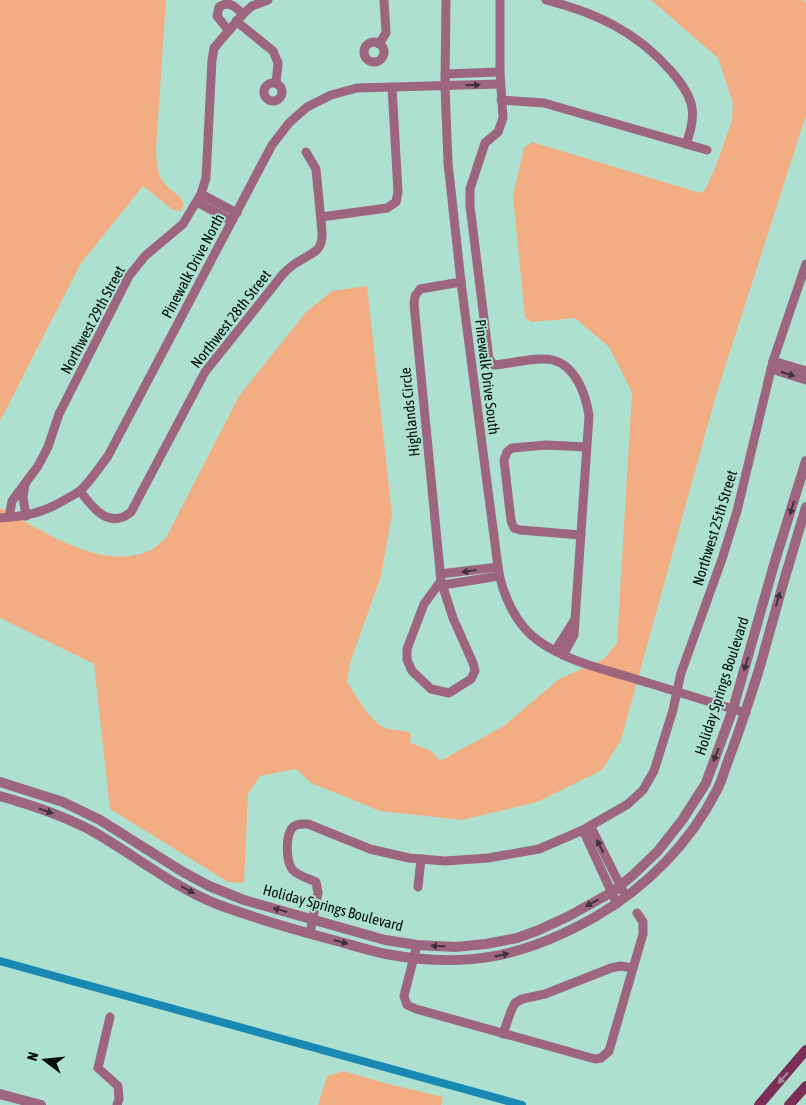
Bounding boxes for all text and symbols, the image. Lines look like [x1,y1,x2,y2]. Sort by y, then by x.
one-way arrow [465,81,481,89]
street label: Pinewalk Drive North [158,211,227,321]
street label: Northwest 29th Street [57,263,128,377]
street label: Northwest 28th Street [187,266,274,371]
street label: Pinewalk Drive South [472,318,503,436]
street label: Highlands Circle [396,367,423,457]
one-way arrow [781,371,796,379]
street label: Northwest 25th Street [689,468,740,588]
one-way arrow [787,500,795,515]
one-way arrow [461,567,477,575]
one-way arrow [775,592,783,607]
street label: Holiday Springs Boulevard [691,615,752,757]
one-way arrow [742,656,750,671]
one-way arrow [712,748,720,763]
one-way arrow [39,808,54,815]
one-way arrow [596,839,605,854]
street label: Holiday Springs Boulevard [261,881,405,934]
one-way arrow [181,886,195,894]
one-way arrow [585,899,599,907]
one-way arrow [273,906,288,914]
one-way arrow [334,938,349,946]
one-way arrow [430,942,446,950]
one-way arrow [494,951,509,959]
north arrow [20,1035,70,1085]
text: N [24,1050,41,1063]
one-way arrow [777,1071,788,1084]

